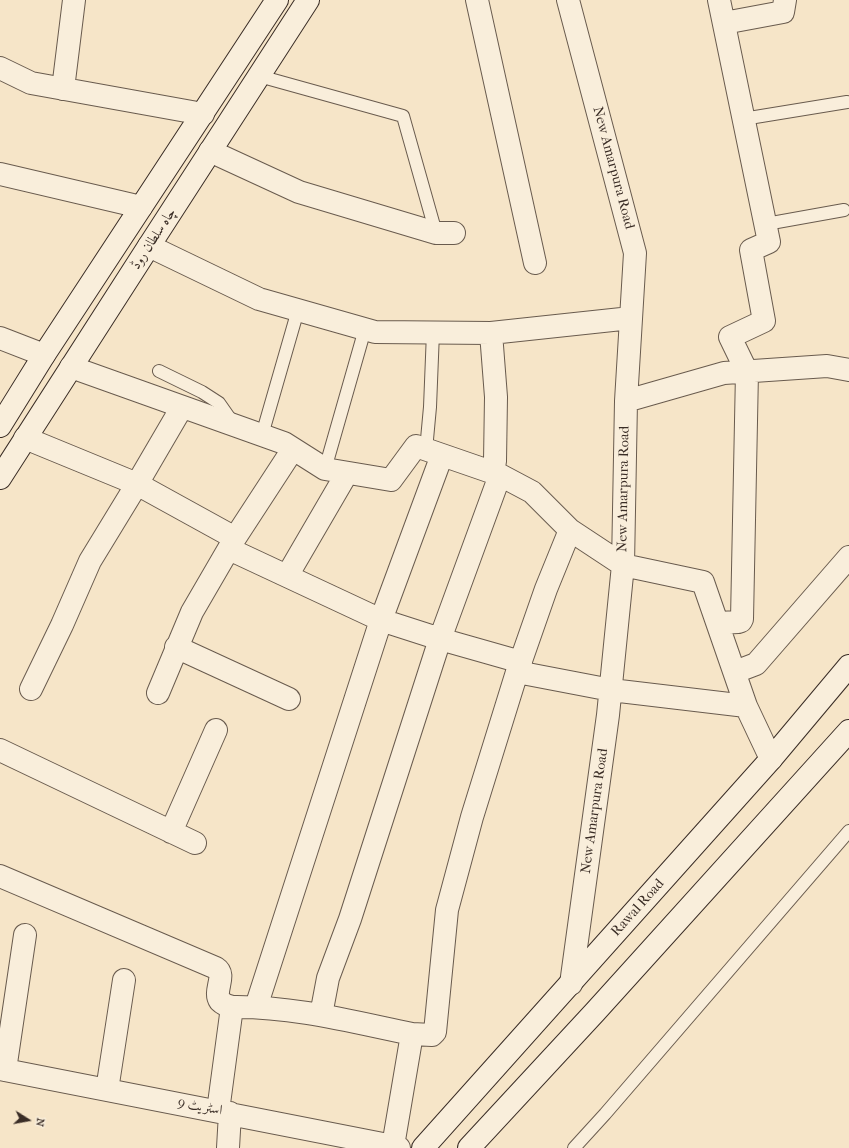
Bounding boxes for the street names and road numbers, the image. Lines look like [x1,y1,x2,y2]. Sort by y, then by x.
street label: New Amarpura Road [589,105,637,231]
street label: چاہ سلطان روڈ [128,205,180,273]
street label: New Amarpura Road [615,426,633,552]
street label: New Amarpura Road [578,747,612,875]
street label: Rawal Road [608,876,668,940]
street label: اسٹریٹ 9 [176,1094,224,1120]

